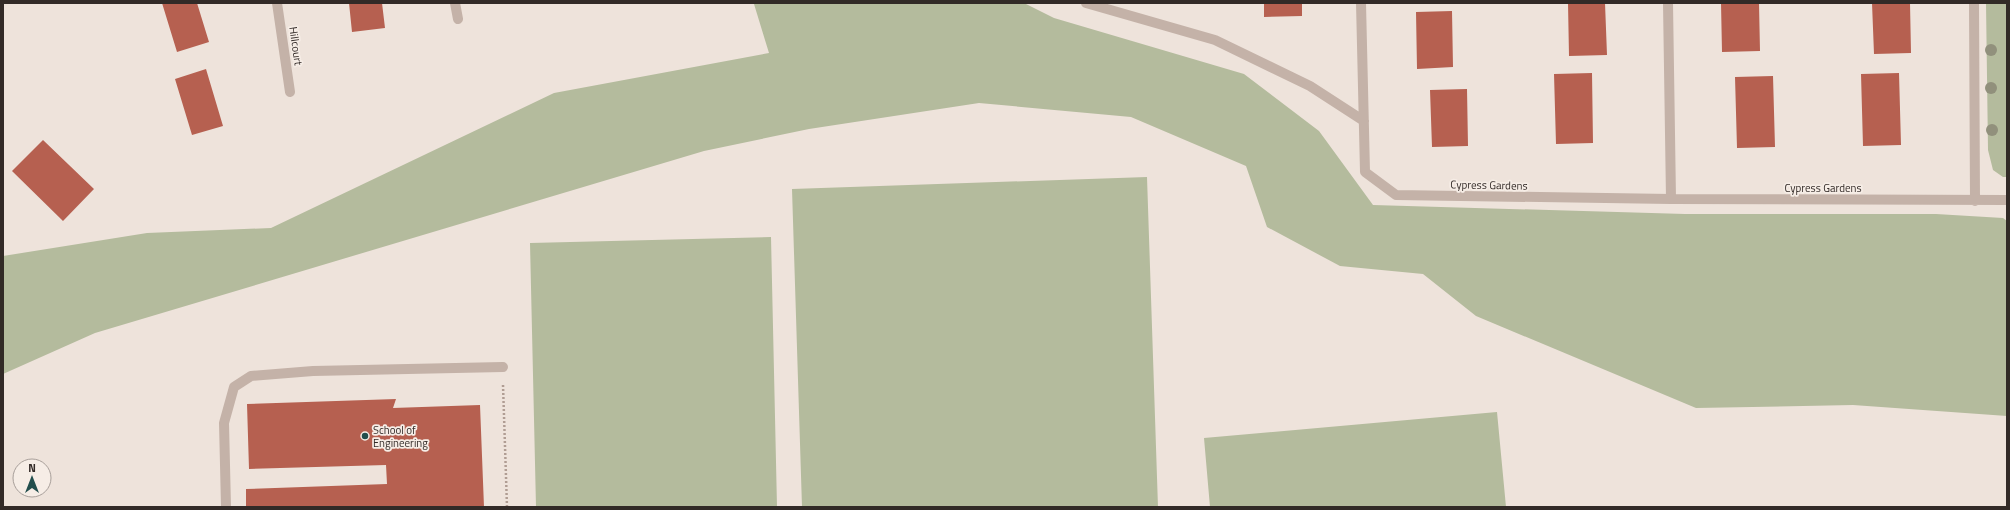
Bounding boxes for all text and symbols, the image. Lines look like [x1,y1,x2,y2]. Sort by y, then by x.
street label: Hillcourt [285,26,307,67]
street label: Cypress Gardens [1450,176,1528,194]
street label: Cypress Gardens [1784,180,1862,196]
place label: School of Engineering [373,422,428,451]
marker: School of Engineering [360,431,370,441]
north arrow [12,458,52,498]
text: N [28,460,36,476]

